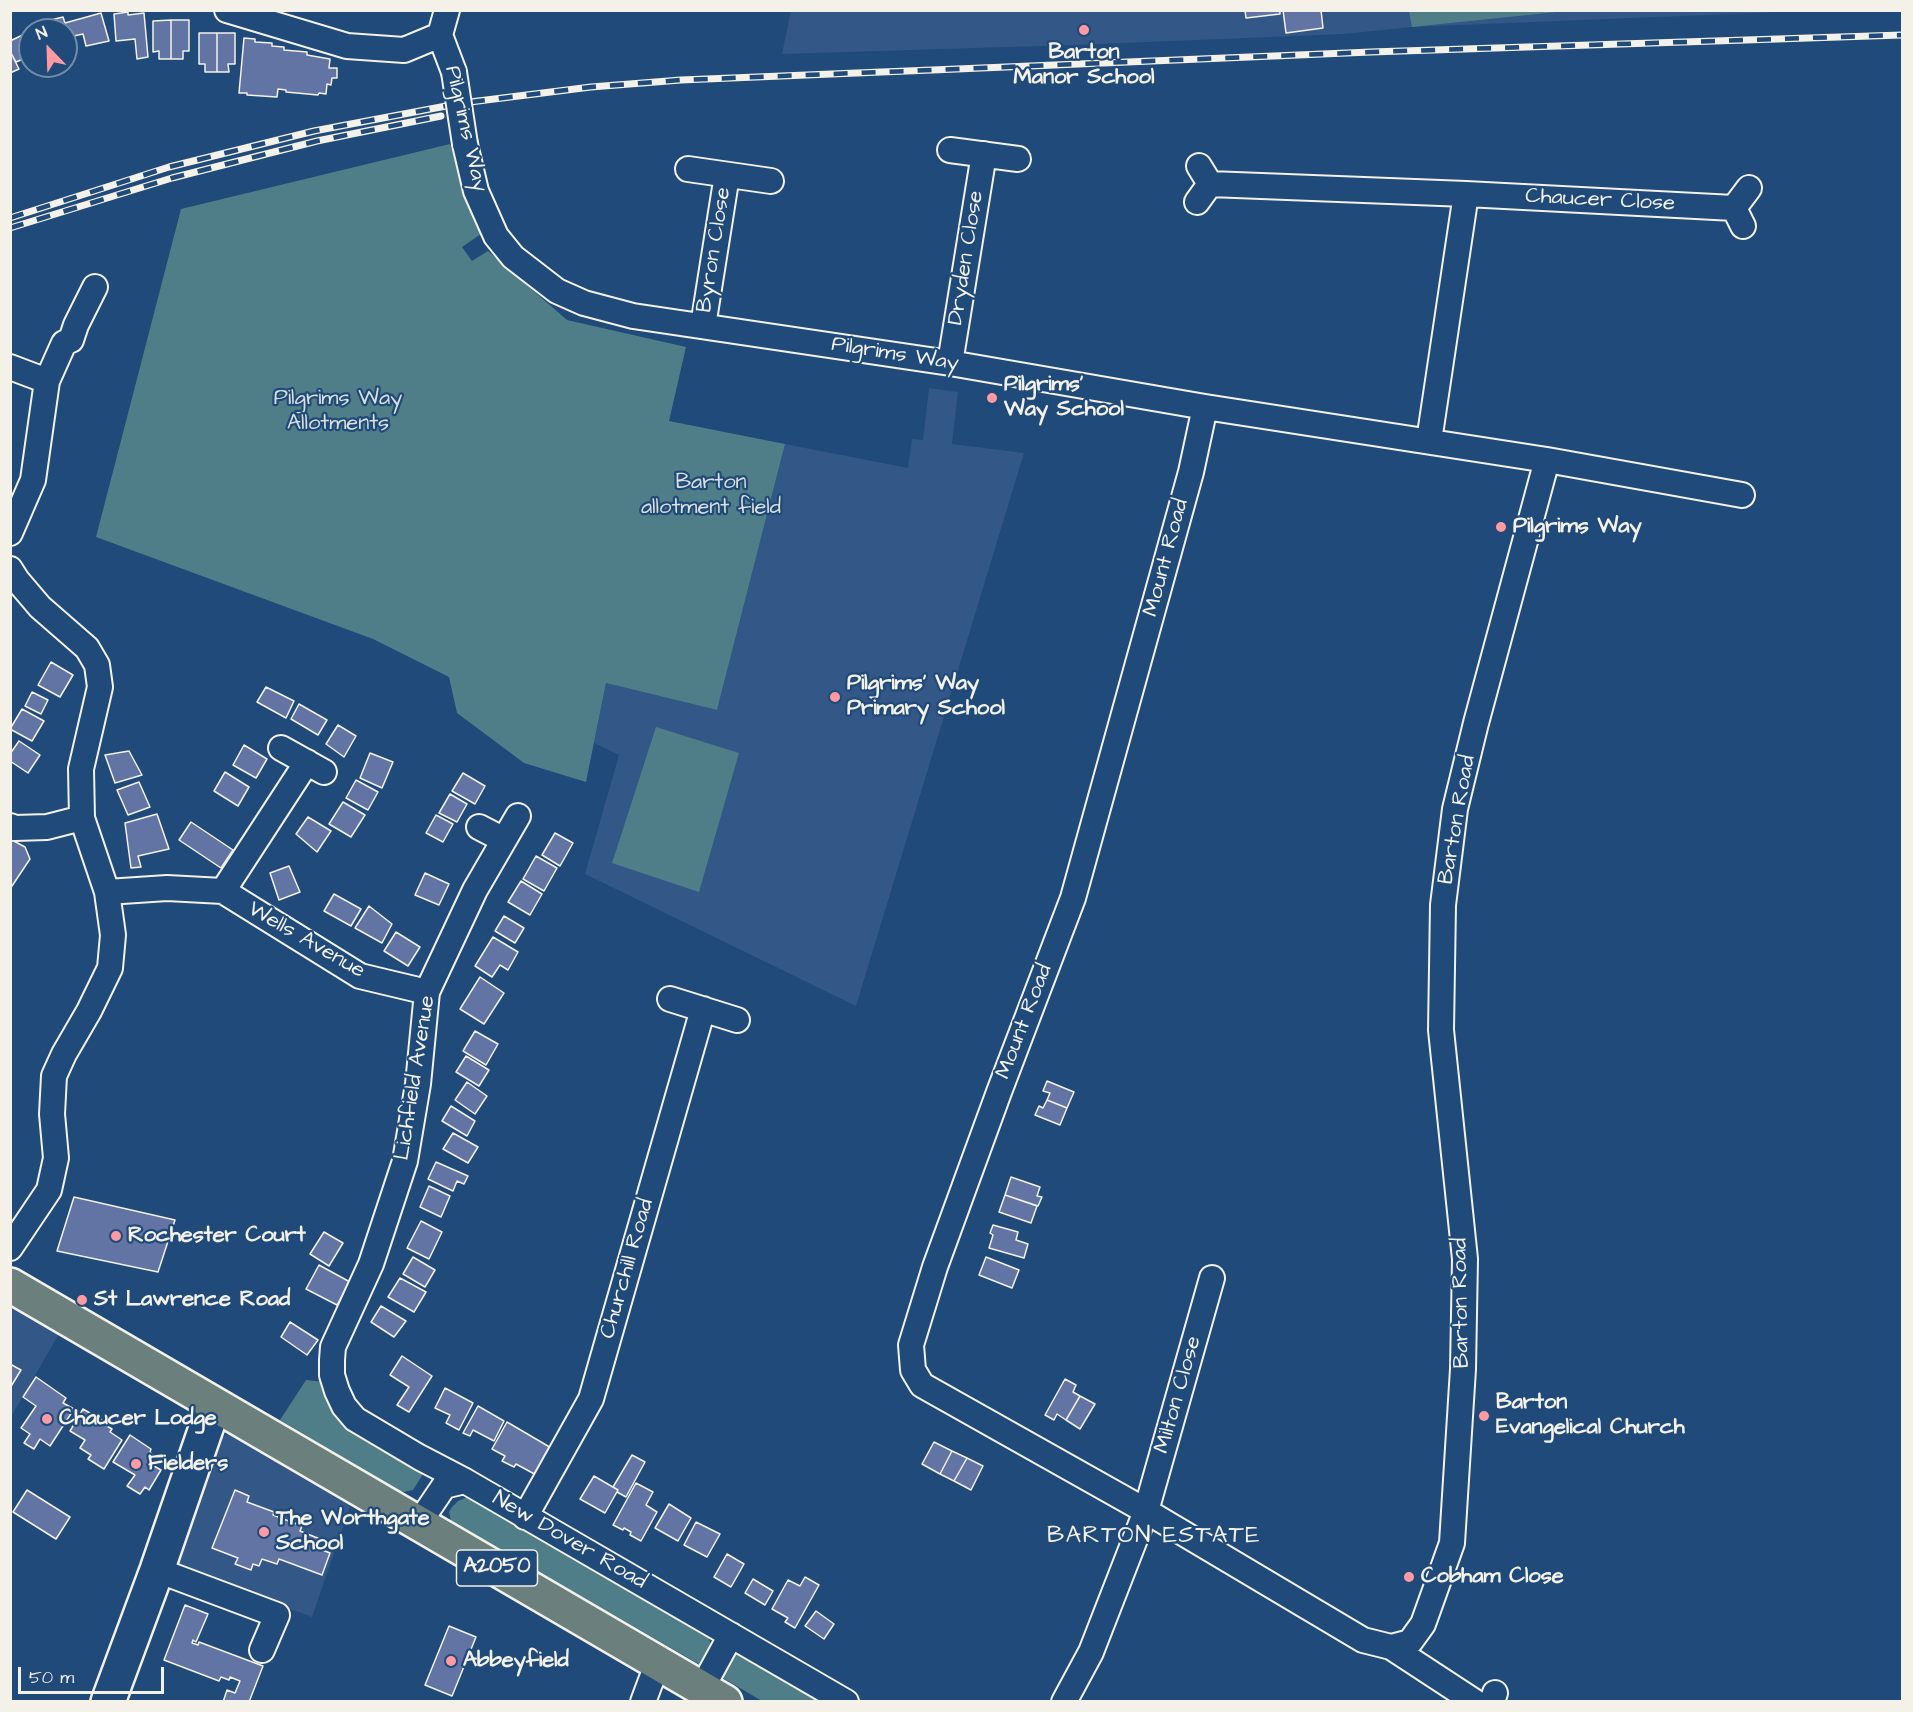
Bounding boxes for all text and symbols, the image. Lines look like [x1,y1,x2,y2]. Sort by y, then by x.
north arrow [18,18,78,78]
text: N [33,21,51,45]
marker: Barton Manor School [1077,23,1091,37]
place label: Barton Manor School [1014,40,1154,92]
street label: Pilgrims Way [438,63,492,195]
street label: Chaucer Close [1524,184,1676,218]
street label: Byron Close [692,186,738,314]
street label: Dryden Close [943,189,991,327]
street label: Pilgrims Way [829,332,961,378]
place label: Pilgrims' Way School [1004,372,1124,424]
park label: Pilgrims Way Allotments [274,386,402,438]
marker: Pilgrims' Way School [985,391,999,405]
park label: Barton allotment field [641,470,781,522]
street label: Mount Road [1139,496,1195,620]
place label: Pilgrims Way [1513,514,1642,540]
marker: Pilgrims Way [1494,520,1508,534]
place label: Pilgrims' Way Primary School [847,671,1005,722]
marker: Pilgrims' Way Primary School [828,690,842,704]
street label: Barton Road [1434,753,1482,887]
street label: Wells Avenue [243,897,369,985]
street label: Mount Road [991,961,1059,1083]
street label: Lichfield Avenue [390,994,442,1162]
street label: Churchill Road [595,1196,661,1342]
place label: Rochester Court [128,1223,306,1249]
marker: Rochester Court [109,1229,123,1243]
street label: Barton Road [1448,1237,1476,1369]
place label: St Lawrence Road [94,1287,290,1313]
marker: St Lawrence Road [75,1293,89,1307]
street label: Milton Close [1150,1333,1208,1457]
place label: Barton Evangelical Church [1496,1390,1685,1442]
place label: Chaucer Lodge [59,1406,217,1432]
marker: Barton Evangelical Church [1477,1409,1491,1423]
marker: Chaucer Lodge [40,1412,54,1426]
place label: Fielders [148,1451,228,1477]
marker: Fielders [129,1457,143,1471]
street label: New Dover Road [487,1486,651,1596]
place label: The Worthgate School [276,1506,430,1558]
district label: BARTON ESTATE [1047,1523,1261,1551]
marker: The Worthgate School [257,1525,271,1539]
road number: A2050 [456,1550,538,1586]
place label: Cobham Close [1421,1564,1564,1590]
marker: Cobham Close [1402,1570,1416,1584]
place label: Abbeyfield [463,1648,569,1674]
marker: Abbeyfield [444,1654,458,1668]
scale bar [21,1655,166,1693]
text: 50 m [29,1665,74,1690]

